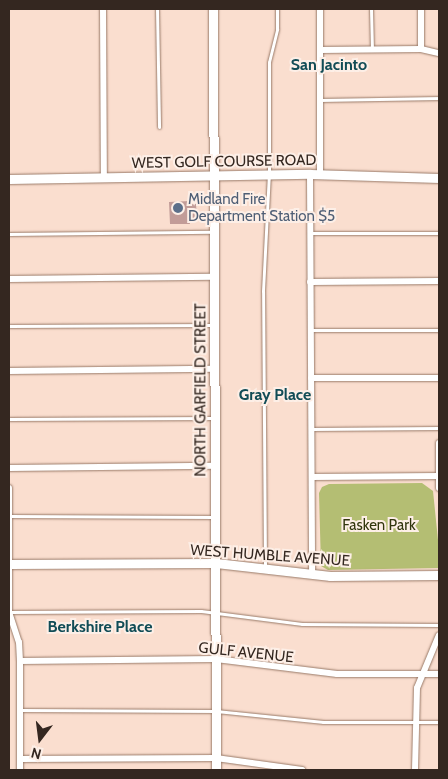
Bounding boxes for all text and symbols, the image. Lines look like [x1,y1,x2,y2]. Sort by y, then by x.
district label: San Jacinto [291,55,367,75]
street label: WEST GOLF COURSE ROAD [132,151,316,173]
place label: Midland Fire Department Station $5 [188,190,335,225]
marker: Midland Fire Department Station $5 [172,202,184,214]
street label: NORTH GARFIELD STREET [192,303,210,477]
district label: Gray Place [239,385,311,405]
park label: Fasken Park [342,517,416,535]
street label: WEST HUMBLE AVENUE [190,541,350,571]
district label: Berkshire Place [48,617,152,637]
street label: GULF AVENUE [198,639,294,667]
north arrow [15,714,65,764]
text: N [29,744,43,763]

